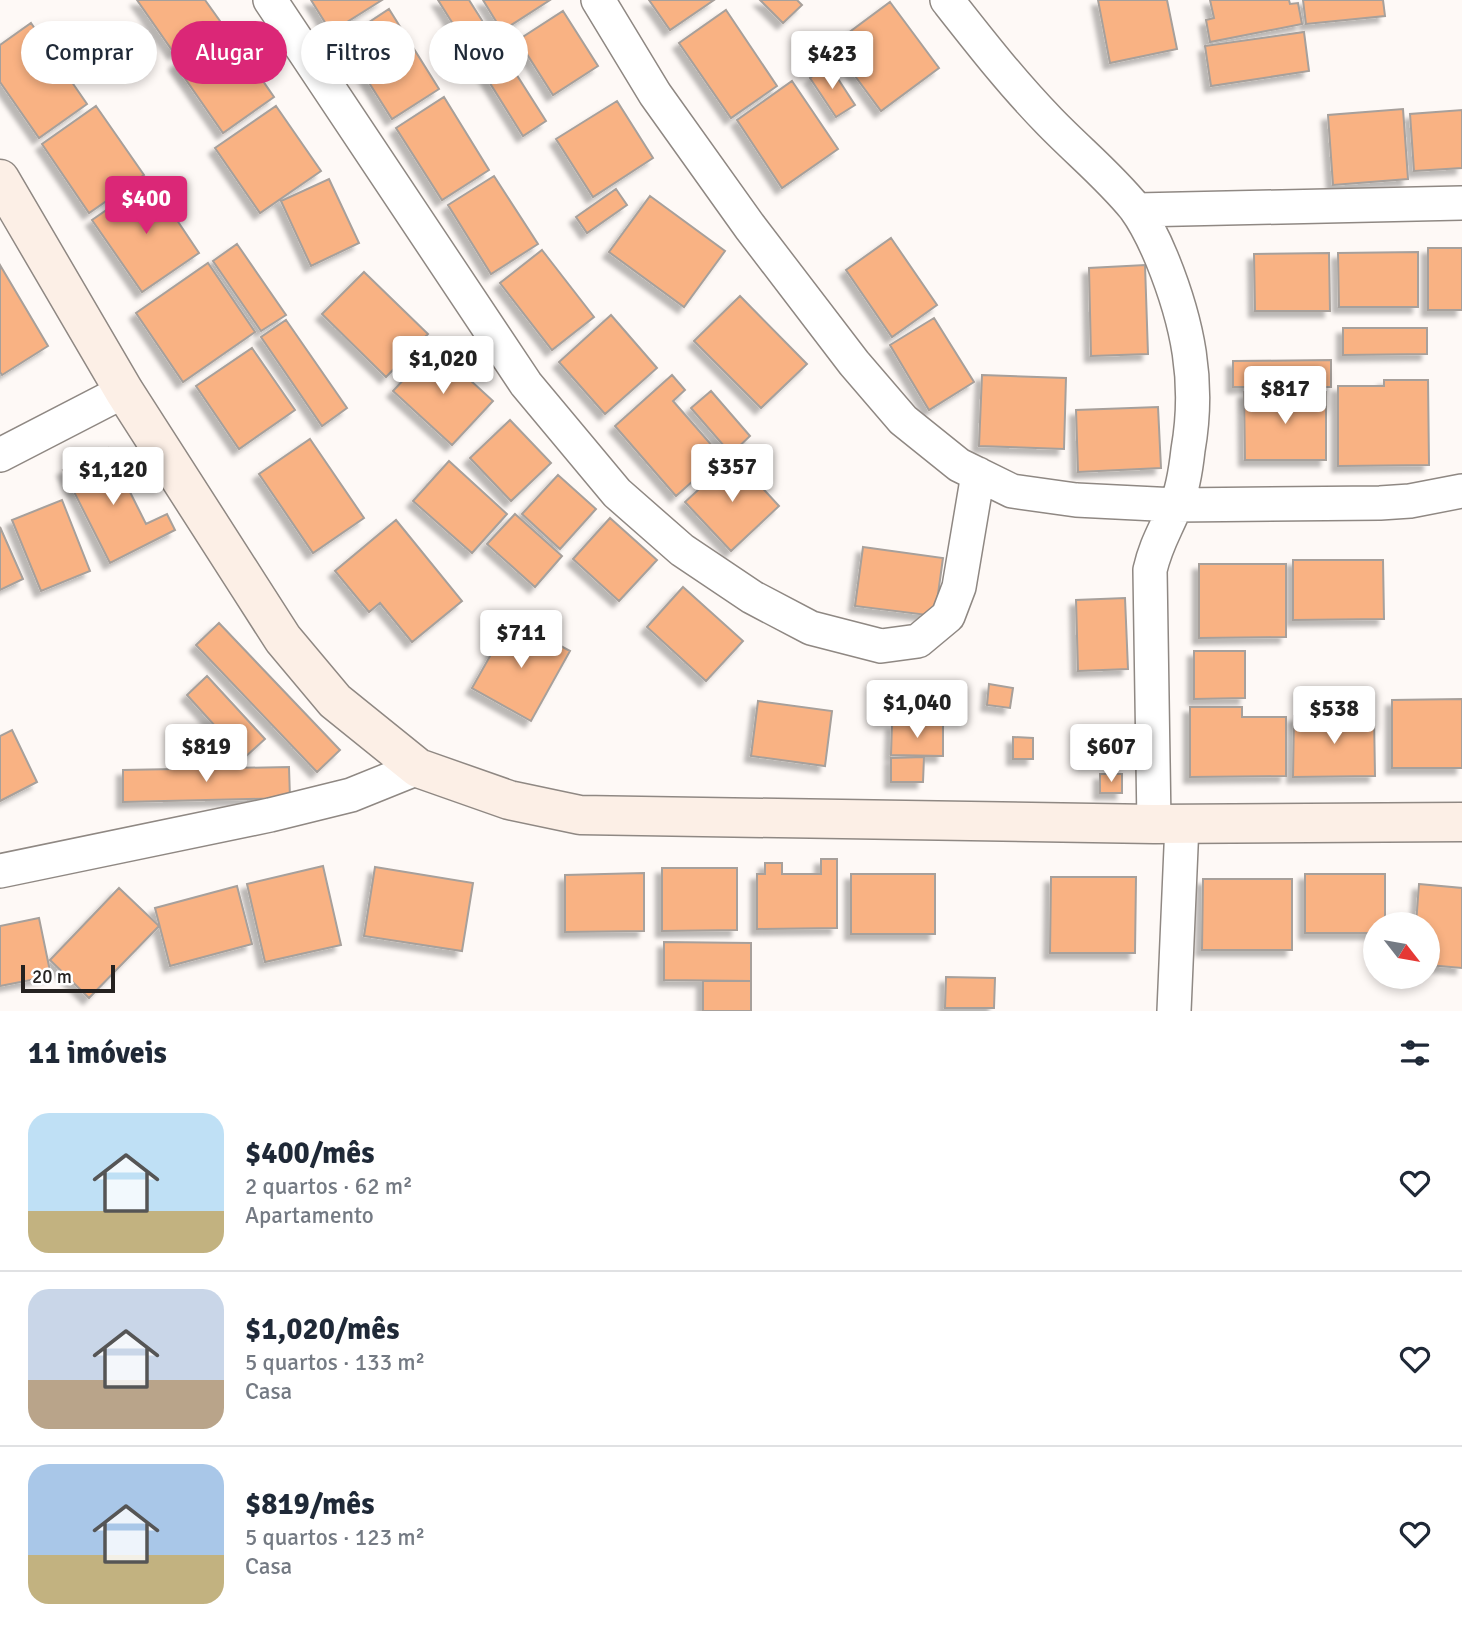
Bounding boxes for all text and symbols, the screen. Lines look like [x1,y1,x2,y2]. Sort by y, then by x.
chip: Comprar [21,21,157,84]
chip: Alugar [171,21,287,84]
chip: Filtros [301,21,415,84]
chip: Novo [429,21,528,84]
pin: $423 [791,32,873,91]
text: $423 [807,39,857,68]
pin: $400 [105,176,187,236]
text: $400 [121,184,171,213]
pin: $1,020 [386,336,500,396]
text: $1,020 [409,344,477,373]
pin: $817 [1244,366,1326,426]
text: $817 [1260,374,1310,403]
pin: $357 [691,444,773,504]
pin: $1,120 [56,448,170,507]
text: $357 [707,452,757,481]
text: $1,120 [79,455,147,484]
pin: $711 [480,610,562,670]
text: $711 [496,618,546,647]
pin: $1,040 [860,680,974,740]
pin: $538 [1293,686,1375,746]
text: $1,040 [883,688,951,717]
text: $538 [1309,694,1359,723]
pin: $819 [165,724,247,784]
pin: $607 [1070,724,1152,784]
text: $819 [181,732,231,761]
text: $607 [1086,732,1136,761]
north arrow [1363,912,1440,989]
map controls [1363,912,1440,989]
scale bar [21,962,116,994]
text: 20 m [32,965,72,989]
icon: filters [1396,1034,1434,1072]
text: 11 imóveis [28,1035,167,1072]
text: $400/mês [245,1135,374,1172]
icon: home [84,1141,168,1225]
icon: heart [1396,1164,1434,1202]
text: 2 quartos · 62 m² [245,1172,413,1201]
text: Apartamento [245,1201,374,1230]
text: $1,020/mês [245,1311,400,1348]
icon: home [84,1317,168,1401]
icon: heart [1396,1340,1434,1378]
text: 5 quartos · 133 m² [245,1348,425,1377]
text: Casa [245,1377,292,1406]
text: $819/mês [245,1486,374,1523]
icon: home [84,1492,168,1576]
icon: heart [1396,1515,1434,1553]
text: 5 quartos · 123 m² [245,1523,425,1552]
text: Casa [245,1552,292,1581]

